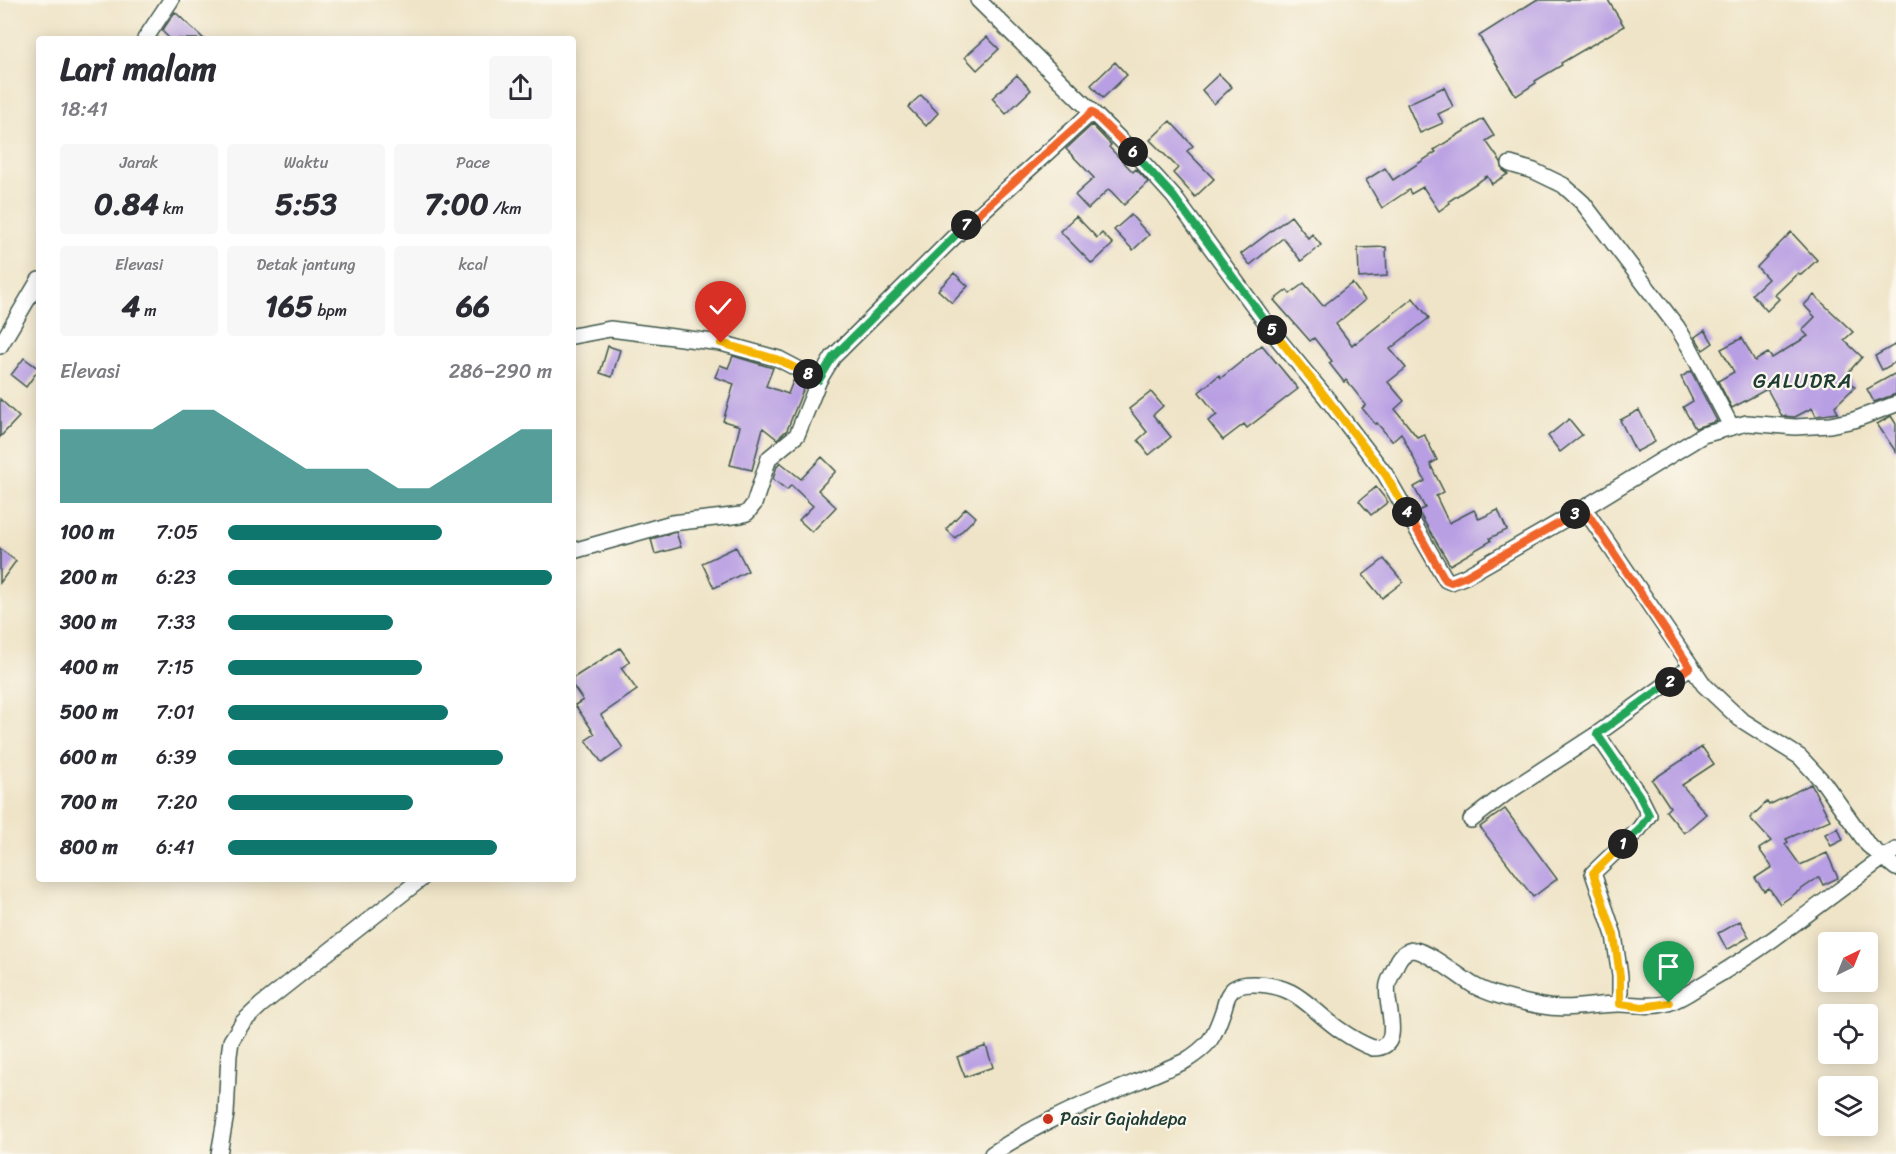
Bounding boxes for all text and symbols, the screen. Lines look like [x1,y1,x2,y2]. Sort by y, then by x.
text: Lari malam [60,40,216,98]
button: share [489,56,552,119]
text: 18:41 [60,92,108,127]
pin: 6 [1118,137,1148,167]
text: 6 [1128,137,1138,166]
text: Jarak [120,148,158,177]
text: Waktu [284,148,328,177]
text: Pace [456,148,490,177]
text: 0.84 [94,177,159,231]
text: 5:53 [275,177,337,231]
text: 7:00 [424,177,489,231]
text: km [159,194,184,223]
text: /km [489,194,522,223]
pin: 7 [951,210,981,240]
text: 7 [961,210,971,239]
text: Elevasi [115,250,163,279]
text: Detak jantung [256,250,356,279]
text: kcal [458,250,488,279]
text: 4 [121,279,140,333]
text: 165 [265,279,313,333]
text: 66 [456,279,490,333]
pin [695,281,746,343]
icon: check [704,290,737,323]
text: m [140,296,157,325]
text: bpm [313,296,347,325]
pin: 5 [1257,315,1287,345]
text: 5 [1267,315,1277,344]
text: Elevasi [60,354,120,389]
text: 286–290 m [449,354,552,389]
pin: 8 [793,359,823,389]
text: 8 [803,359,813,388]
district label: GALUDRA [1753,362,1853,400]
pin: 4 [1392,497,1422,527]
text: 4 [1402,497,1412,526]
pin: 3 [1560,499,1590,529]
text: 3 [1571,499,1579,528]
text: 100 m [60,515,114,550]
text: 7:05 [156,515,198,550]
text: 200 m [60,560,117,595]
text: 6:23 [156,560,196,595]
text: 300 m [60,605,117,640]
text: 7:33 [156,605,195,640]
text: 400 m [60,650,118,685]
text: 7:15 [156,650,194,685]
pin: 2 [1655,667,1685,697]
text: 2 [1665,667,1675,696]
text: 500 m [60,695,118,730]
text: 7:01 [156,695,195,730]
text: 600 m [60,740,117,775]
text: 6:39 [156,740,197,775]
text: 700 m [60,785,117,820]
text: 7:20 [156,785,198,820]
pin: 1 [1608,829,1638,859]
text: 1 [1620,829,1626,858]
text: 800 m [60,830,118,865]
text: 6:41 [156,830,194,865]
north arrow [1818,932,1878,992]
map controls [1818,932,1878,1136]
pin [1643,941,1694,1003]
icon: arrive [1652,950,1685,983]
button: locate [1818,1004,1878,1064]
button: layers [1818,1076,1878,1136]
place label: Pasir Gajahdepa [1060,1103,1187,1135]
marker: Pasir Gajahdepa [1041,1112,1055,1126]

